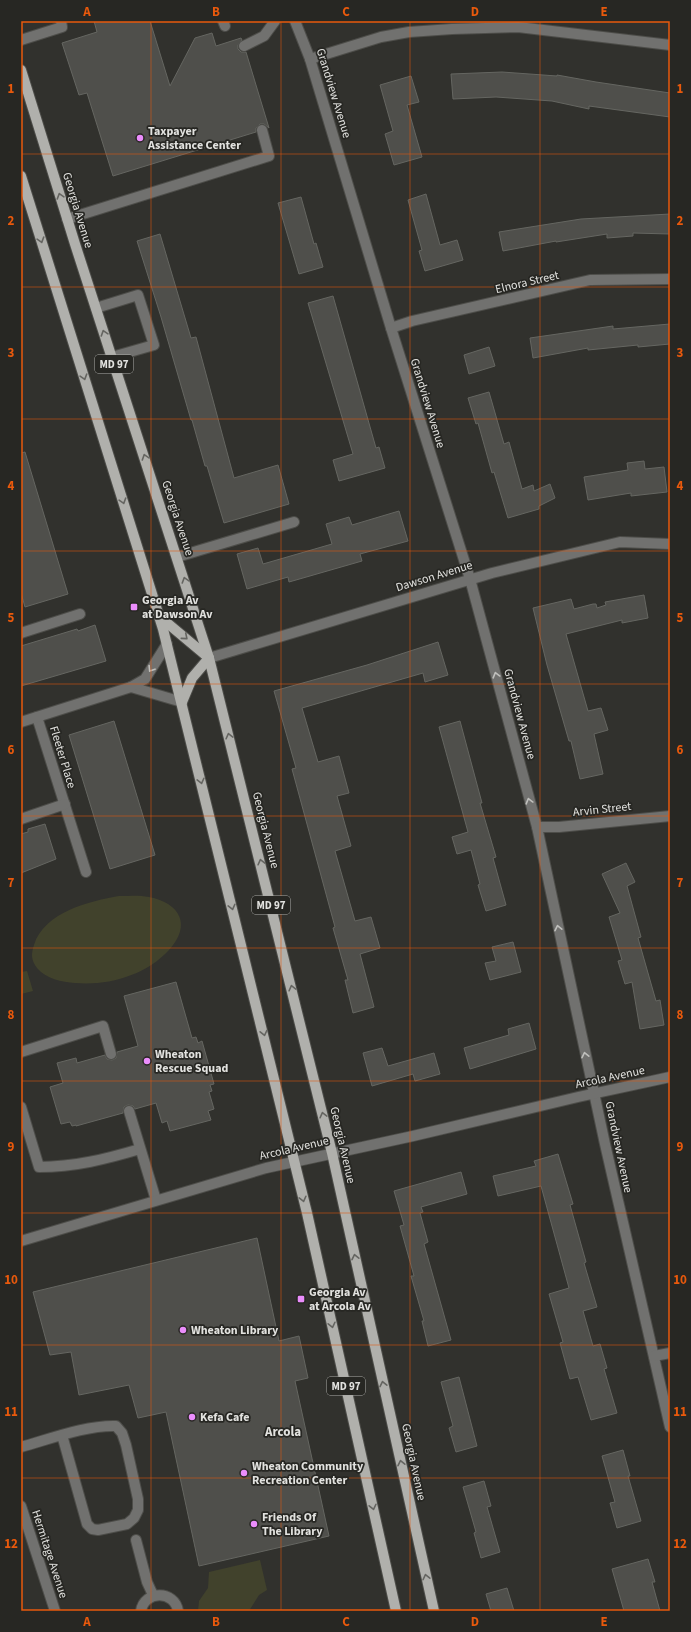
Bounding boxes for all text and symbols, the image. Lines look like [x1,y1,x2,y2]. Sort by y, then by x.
text: A [82,3,91,21]
text: B [212,3,220,21]
text: C [342,3,350,21]
text: D [471,3,479,21]
text: E [600,3,608,21]
street label: Grandview Avenue [312,46,355,140]
text: 1 [8,80,15,98]
text: 1 [677,80,684,98]
place label: Taxpayer Assistance Center [147,123,241,154]
marker: Taxpayer Assistance Center [135,133,145,143]
street label: Georgia Avenue [58,170,97,250]
one-way arrow [56,193,65,200]
text: 2 [8,212,15,230]
text: 2 [677,212,684,230]
one-way arrow [36,236,45,243]
street label: Elnora Street [494,267,561,298]
one-way arrow [100,330,109,337]
text: 3 [8,344,15,362]
text: 3 [677,344,684,362]
road number: MD 97 [95,355,133,373]
street label: Grandview Avenue [406,356,449,450]
one-way arrow [79,374,88,381]
one-way arrow [141,453,149,460]
text: 4 [8,477,15,495]
text: 4 [677,477,684,495]
street label: Georgia Avenue [157,478,198,558]
one-way arrow [118,498,127,505]
street label: Dawson Avenue [394,557,475,596]
one-way arrow [181,577,190,584]
place label: Georgia Av at Dawson Av [142,592,213,623]
marker: Georgia Av at Dawson Av [129,602,139,612]
text: 5 [8,609,15,627]
text: 5 [677,609,684,627]
one-way arrow [180,633,187,640]
one-way arrow [149,665,156,672]
street label: Grandview Avenue [499,667,540,761]
one-way arrow [492,672,500,679]
street label: Fleeter Place [45,724,80,790]
one-way arrow [225,733,234,740]
text: 6 [8,741,15,759]
text: 6 [677,741,684,759]
one-way arrow [196,778,204,784]
street label: Georgia Avenue [248,790,283,870]
one-way arrow [526,798,534,804]
street label: Arvin Street [572,798,632,821]
one-way arrow [257,859,265,865]
text: 7 [8,874,15,892]
text: 7 [677,874,684,892]
road number: MD 97 [252,896,290,914]
one-way arrow [227,903,236,910]
one-way arrow [555,925,563,931]
one-way arrow [288,985,297,992]
text: 8 [8,1006,15,1024]
text: 8 [677,1006,684,1024]
one-way arrow [259,1030,267,1036]
place label: Wheaton Rescue Squad [155,1046,229,1077]
one-way arrow [582,1052,590,1058]
marker: Wheaton Rescue Squad [142,1056,152,1066]
street label: Arcola Avenue [574,1062,647,1093]
street label: Grandview Avenue [601,1100,637,1194]
street label: Georgia Avenue [325,1105,360,1185]
one-way arrow [319,1111,328,1118]
street label: Arcola Avenue [258,1132,331,1165]
text: 9 [8,1138,15,1156]
text: 9 [677,1138,684,1156]
one-way arrow [298,1195,307,1202]
one-way arrow [352,1254,360,1260]
text: 10 [4,1271,18,1289]
text: 10 [673,1271,687,1289]
place label: Georgia Av at Arcola Av [309,1284,371,1315]
marker: Georgia Av at Arcola Av [296,1294,306,1304]
place label: Wheaton Library [191,1322,279,1339]
one-way arrow [328,1322,336,1329]
marker: Wheaton Library [178,1325,188,1335]
road number: MD 97 [327,1377,365,1395]
one-way arrow [380,1381,388,1387]
text: 11 [4,1403,18,1421]
text: 11 [673,1403,687,1421]
place label: Kefa Cafe [200,1409,249,1426]
marker: Kefa Cafe [187,1412,197,1422]
street label: Georgia Avenue [397,1422,430,1502]
district label: Arcola [264,1423,301,1441]
place label: Wheaton Community Recreation Center [252,1458,364,1489]
one-way arrow [397,1460,405,1466]
marker: Wheaton Community Recreation Center [239,1468,249,1478]
one-way arrow [368,1503,377,1510]
street label: Hermitage Avenue [27,1508,72,1601]
place label: Friends Of The Library [262,1509,323,1540]
marker: Friends Of The Library [249,1519,259,1529]
text: 12 [4,1535,18,1553]
text: 12 [673,1535,687,1553]
one-way arrow [422,1573,430,1580]
text: A [82,1613,91,1631]
text: B [212,1613,220,1631]
text: C [342,1613,350,1631]
text: D [471,1613,479,1631]
text: E [600,1613,608,1631]

